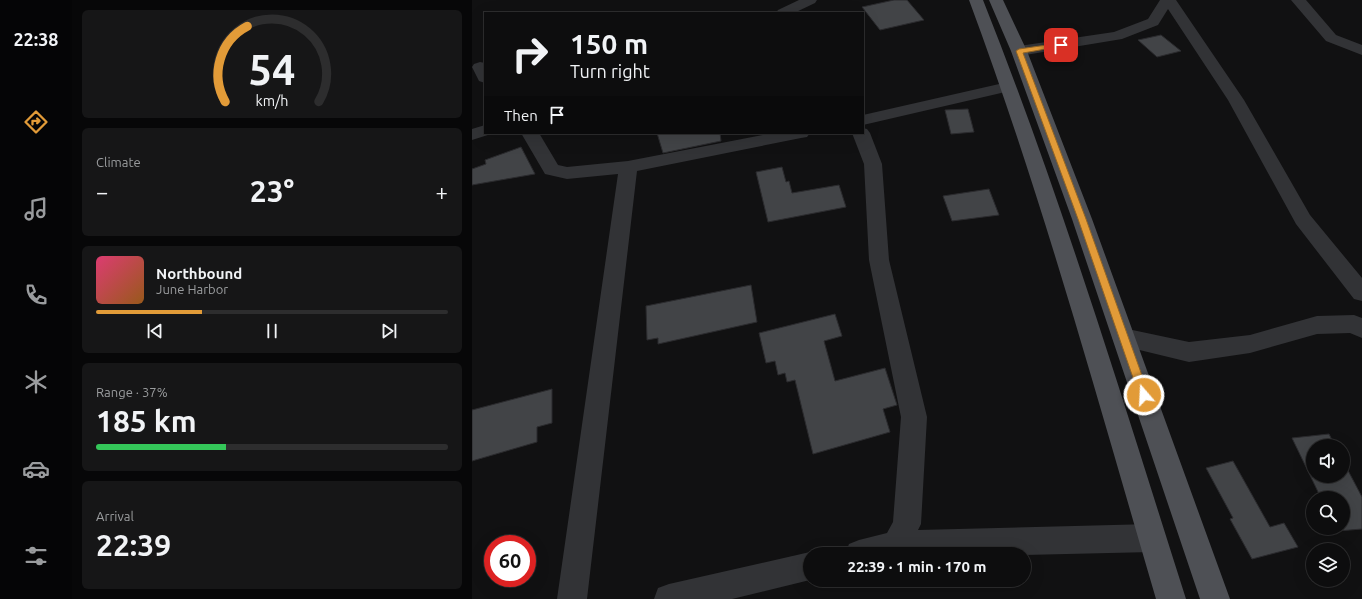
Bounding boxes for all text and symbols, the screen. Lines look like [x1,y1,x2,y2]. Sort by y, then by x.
icon: right [504,28,556,80]
text: 150 m [570,28,648,59]
pin [1044,28,1078,62]
text: 22:38 [13,29,59,49]
icon: arrive [1050,34,1072,56]
text: 54 [249,46,295,93]
text: Turn right [570,61,650,81]
text: km/h [256,92,288,108]
icon: arrive [546,104,568,126]
text: Then [504,107,538,124]
icon: directions [22,108,50,136]
text: Climate [96,155,141,169]
text: 23° [250,174,294,208]
text: − [96,179,108,204]
text: + [436,179,448,204]
icon: music [22,195,50,223]
text: Northbound [156,265,242,282]
icon: phone [22,281,50,309]
text: June Harbor [156,282,228,296]
icon: previous [144,320,166,342]
icon: pause [261,320,283,342]
icon: next [378,320,400,342]
icon: climate [22,368,50,396]
position arrow [1123,374,1165,416]
text: Range · 37% [96,385,168,399]
text: 185 km [96,404,197,438]
map controls [1306,439,1350,587]
button: sound [1306,439,1350,483]
icon: car [22,455,50,483]
button: search [1306,491,1350,535]
text: Arrival [96,509,134,523]
text: 22:39 [96,528,171,562]
speed limit sign: 60 [484,535,536,587]
icon: filters [22,542,50,570]
button: layers [1306,543,1350,587]
text: 22:39 · 1 min · 170 m [848,558,986,575]

